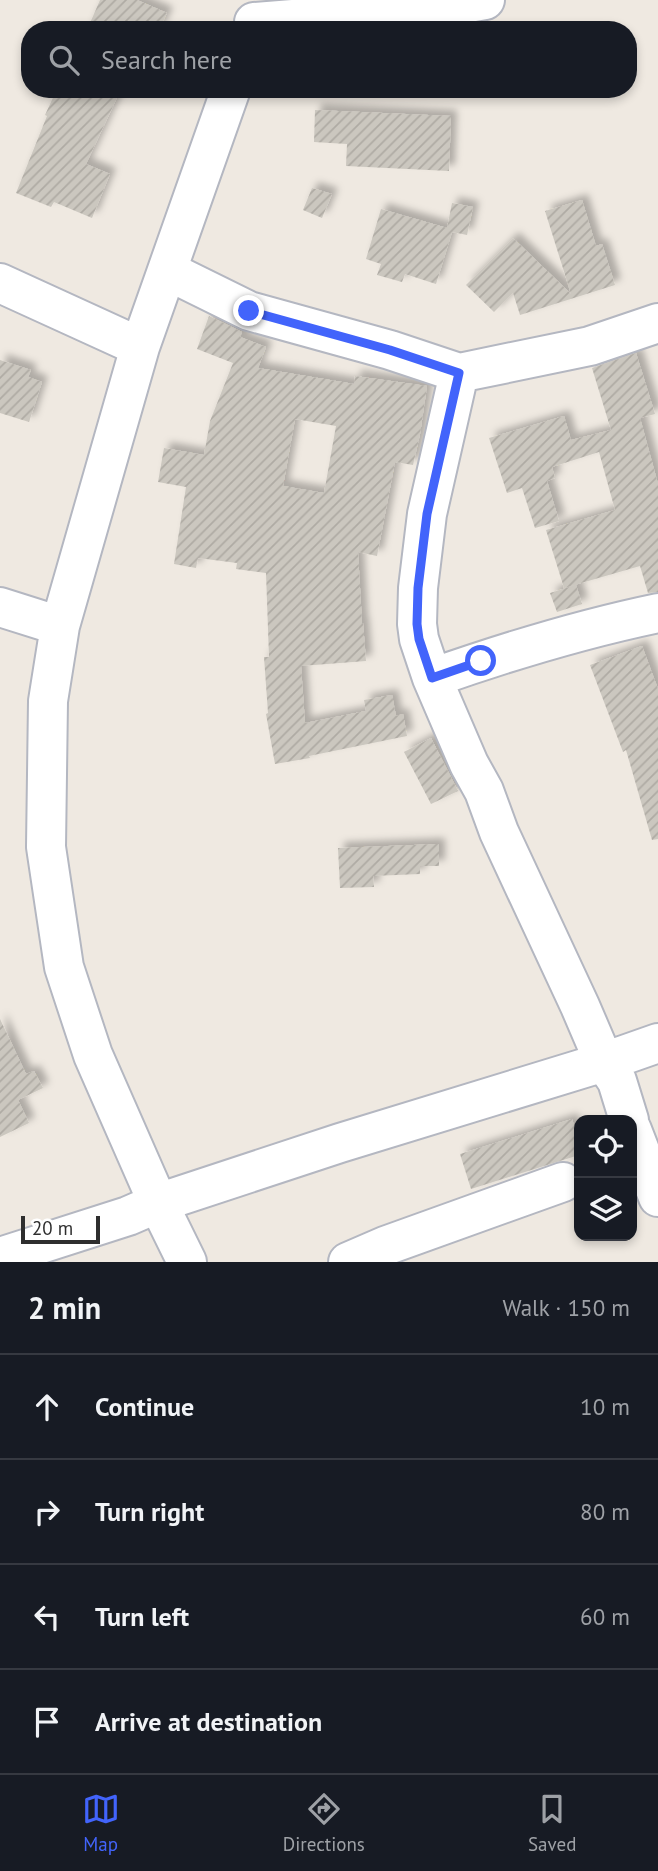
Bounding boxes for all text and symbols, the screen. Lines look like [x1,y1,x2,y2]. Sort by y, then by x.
search box [21,21,637,98]
icon: search [45,41,83,79]
text: Search here [101,43,232,76]
route end [233,295,264,326]
route start [465,645,496,676]
map controls [574,1115,637,1241]
button: locate [574,1115,637,1178]
button: layers [574,1178,637,1241]
scale bar [21,1213,100,1245]
text: 20 m [32,1216,73,1240]
text: 2 min [28,1288,101,1327]
text: Walk · 150 m [503,1293,630,1322]
icon: ahead [28,1388,66,1426]
text: Continue [95,1390,194,1423]
text: 10 m [580,1392,630,1421]
icon: right [28,1493,66,1531]
text: Turn right [95,1495,204,1528]
text: 80 m [580,1497,630,1526]
icon: left [28,1598,66,1636]
text: Turn left [95,1600,189,1633]
text: 60 m [580,1602,630,1631]
icon: arrive [28,1703,66,1741]
text: Arrive at destination [95,1705,322,1738]
tab: Map [82,1790,120,1856]
tab: Directions [283,1790,365,1856]
tab: Saved [528,1790,576,1856]

